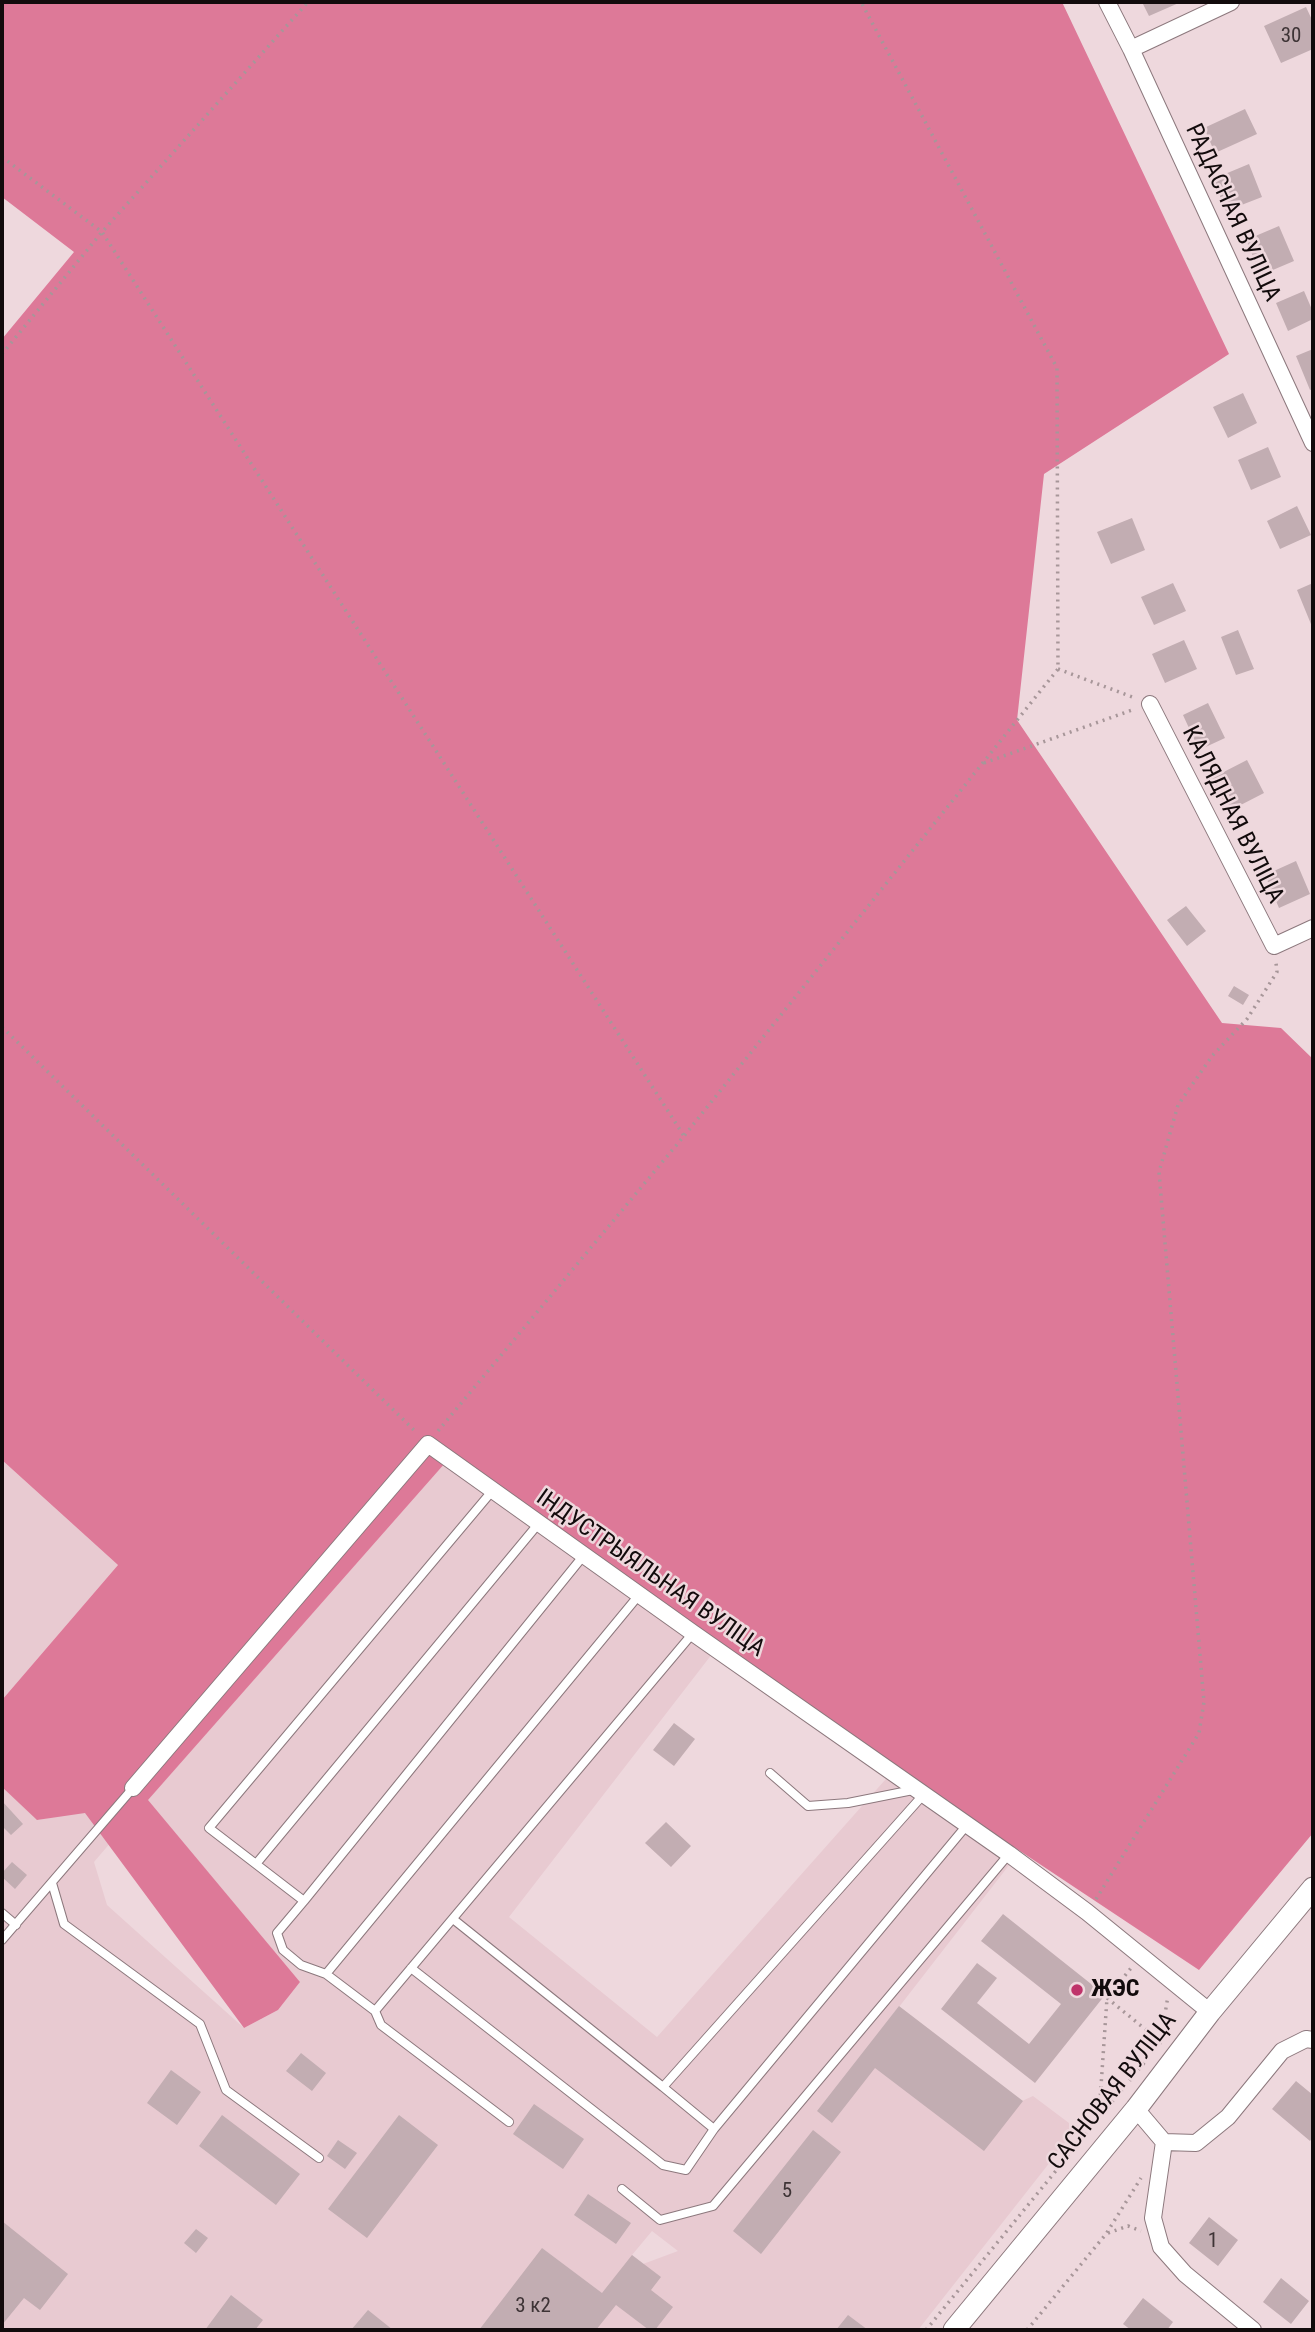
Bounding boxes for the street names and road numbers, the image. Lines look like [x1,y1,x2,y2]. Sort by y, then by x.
street label: РАДАСНАЯ ВУЛІЦА [1178,120,1286,306]
street label: КАЛЯДНАЯ ВУЛІЦА [1175,722,1289,908]
street label: ІНДУСТРЫЯЛЬНАЯ ВУЛІЦА [530,1484,770,1664]
street label: САСНОВАЯ ВУЛІЦА [1043,2008,1183,2176]

